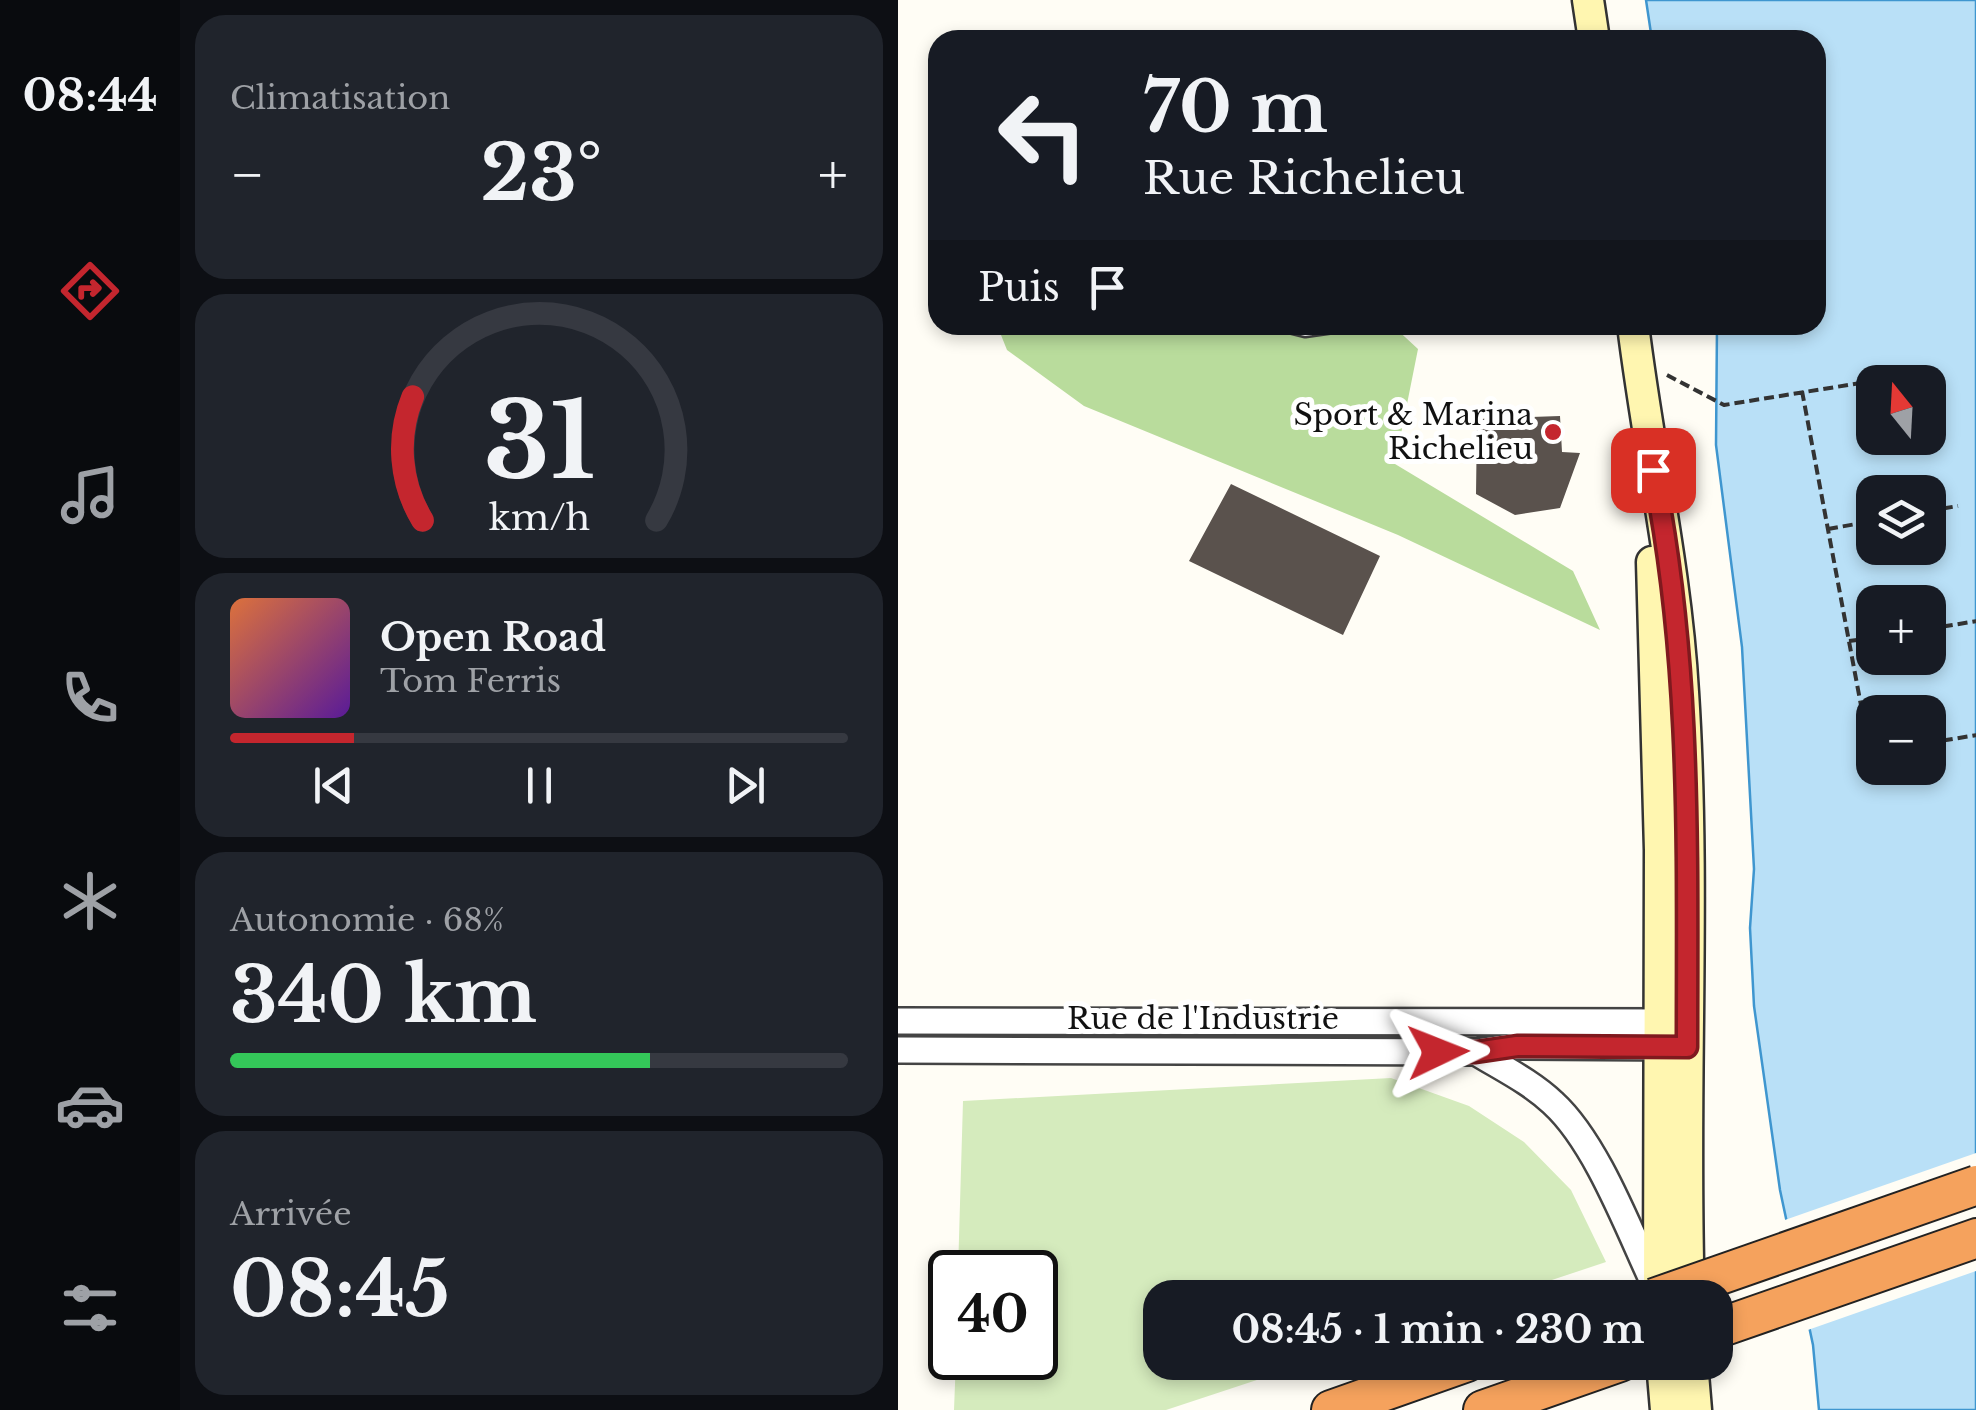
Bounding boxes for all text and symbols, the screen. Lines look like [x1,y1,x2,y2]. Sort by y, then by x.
text: 70 m [1143,64,1328,151]
text: 08:44 [22,67,158,123]
icon: left [978,70,1108,200]
text: Climatisation [230,78,450,118]
text: 23° [480,127,602,220]
text: − [230,141,265,209]
text: + [818,141,848,209]
text: Rue Richelieu [1143,150,1465,206]
icon: directions [55,256,125,326]
icon: arrive [1080,260,1135,315]
text: Puis [978,264,1060,311]
north arrow [1856,365,1946,455]
map controls [1856,365,1946,785]
text: 31 [483,377,595,506]
place label: Sport & Marina Richelieu [1293,396,1533,467]
marker: Sport & Marina Richelieu [1542,421,1564,443]
pin [1611,428,1696,513]
icon: arrive [1626,443,1681,498]
icon: music [55,460,125,530]
button: layers [1856,475,1946,565]
text: km/h [488,495,590,540]
button: + [1856,585,1946,675]
text: Open Road [380,614,606,661]
text: Tom Ferris [380,661,561,701]
icon: phone [55,663,125,733]
button: − [1856,695,1946,785]
icon: previous [306,758,361,813]
icon: pause [512,758,567,813]
icon: next [718,758,773,813]
icon: climate [55,866,125,936]
text: Autonomie · 68% [230,900,504,940]
text: 340 km [230,949,537,1042]
street label: Rue de l'Industrie [1067,1000,1339,1037]
position arrow [1386,1000,1490,1104]
icon: car [55,1070,125,1140]
text: Arrivée [230,1194,351,1234]
text: 08:45 [230,1243,450,1336]
speed limit sign: 40 [928,1250,1058,1380]
icon: filters [55,1273,125,1343]
text: 08:45 · 1 min · 230 m [1231,1306,1645,1353]

